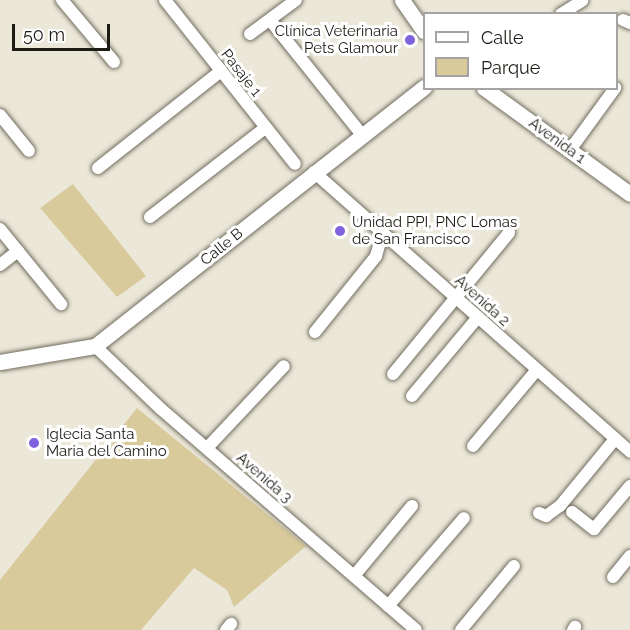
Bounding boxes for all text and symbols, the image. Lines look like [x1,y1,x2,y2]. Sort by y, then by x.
scale bar [15,12,112,50]
legend [423,12,618,90]
place label: Clínica Veterinaria Pets Glamour [274,22,398,57]
text: 50 m [23,24,65,45]
text: Calle [481,27,524,48]
marker: Clínica Veterinaria Pets Glamour [403,33,417,47]
street label: Pasaje 1 [217,46,265,100]
text: Parque [481,57,540,78]
street label: Avenida 1 [525,114,589,168]
place label: Unidad PPI, PNC Lomas de San Francisco [352,213,517,248]
marker: Unidad PPI, PNC Lomas de San Francisco [333,224,347,238]
street label: Calle B [197,225,247,269]
street label: Avenida 2 [451,272,513,330]
place label: Iglecia Santa Maria del Camino [46,425,167,460]
marker: Iglecia Santa Maria del Camino [27,436,41,450]
street label: Avenida 3 [233,449,295,507]

